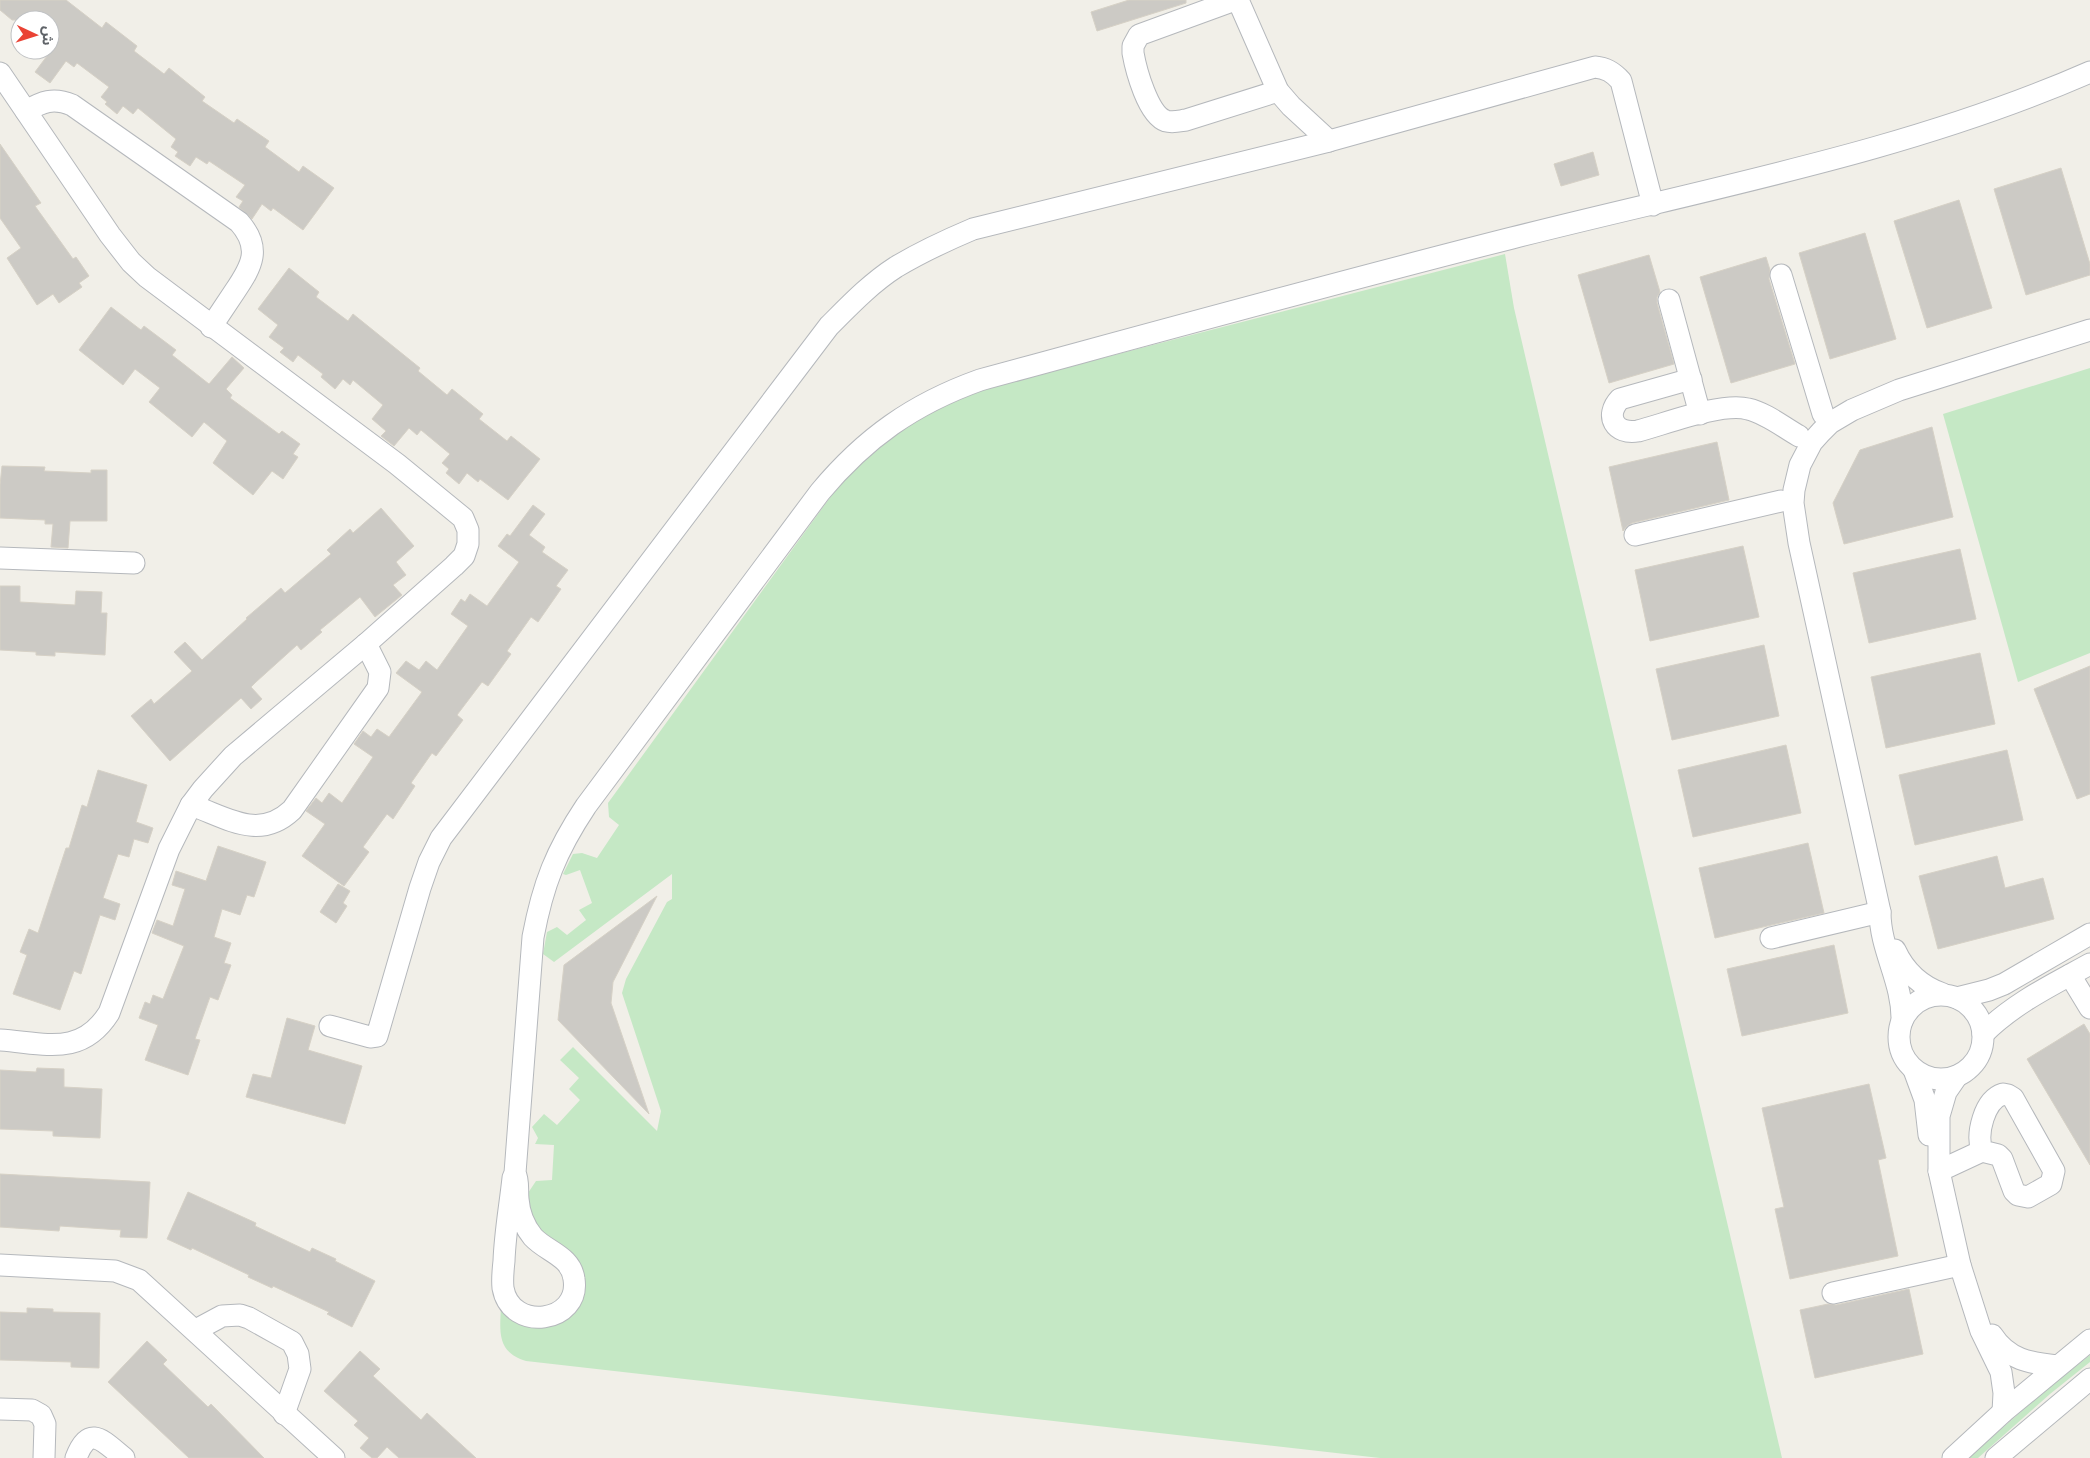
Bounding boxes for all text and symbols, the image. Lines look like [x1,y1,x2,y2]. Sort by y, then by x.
north arrow [10,10,60,60]
text: ش [39,26,57,46]

